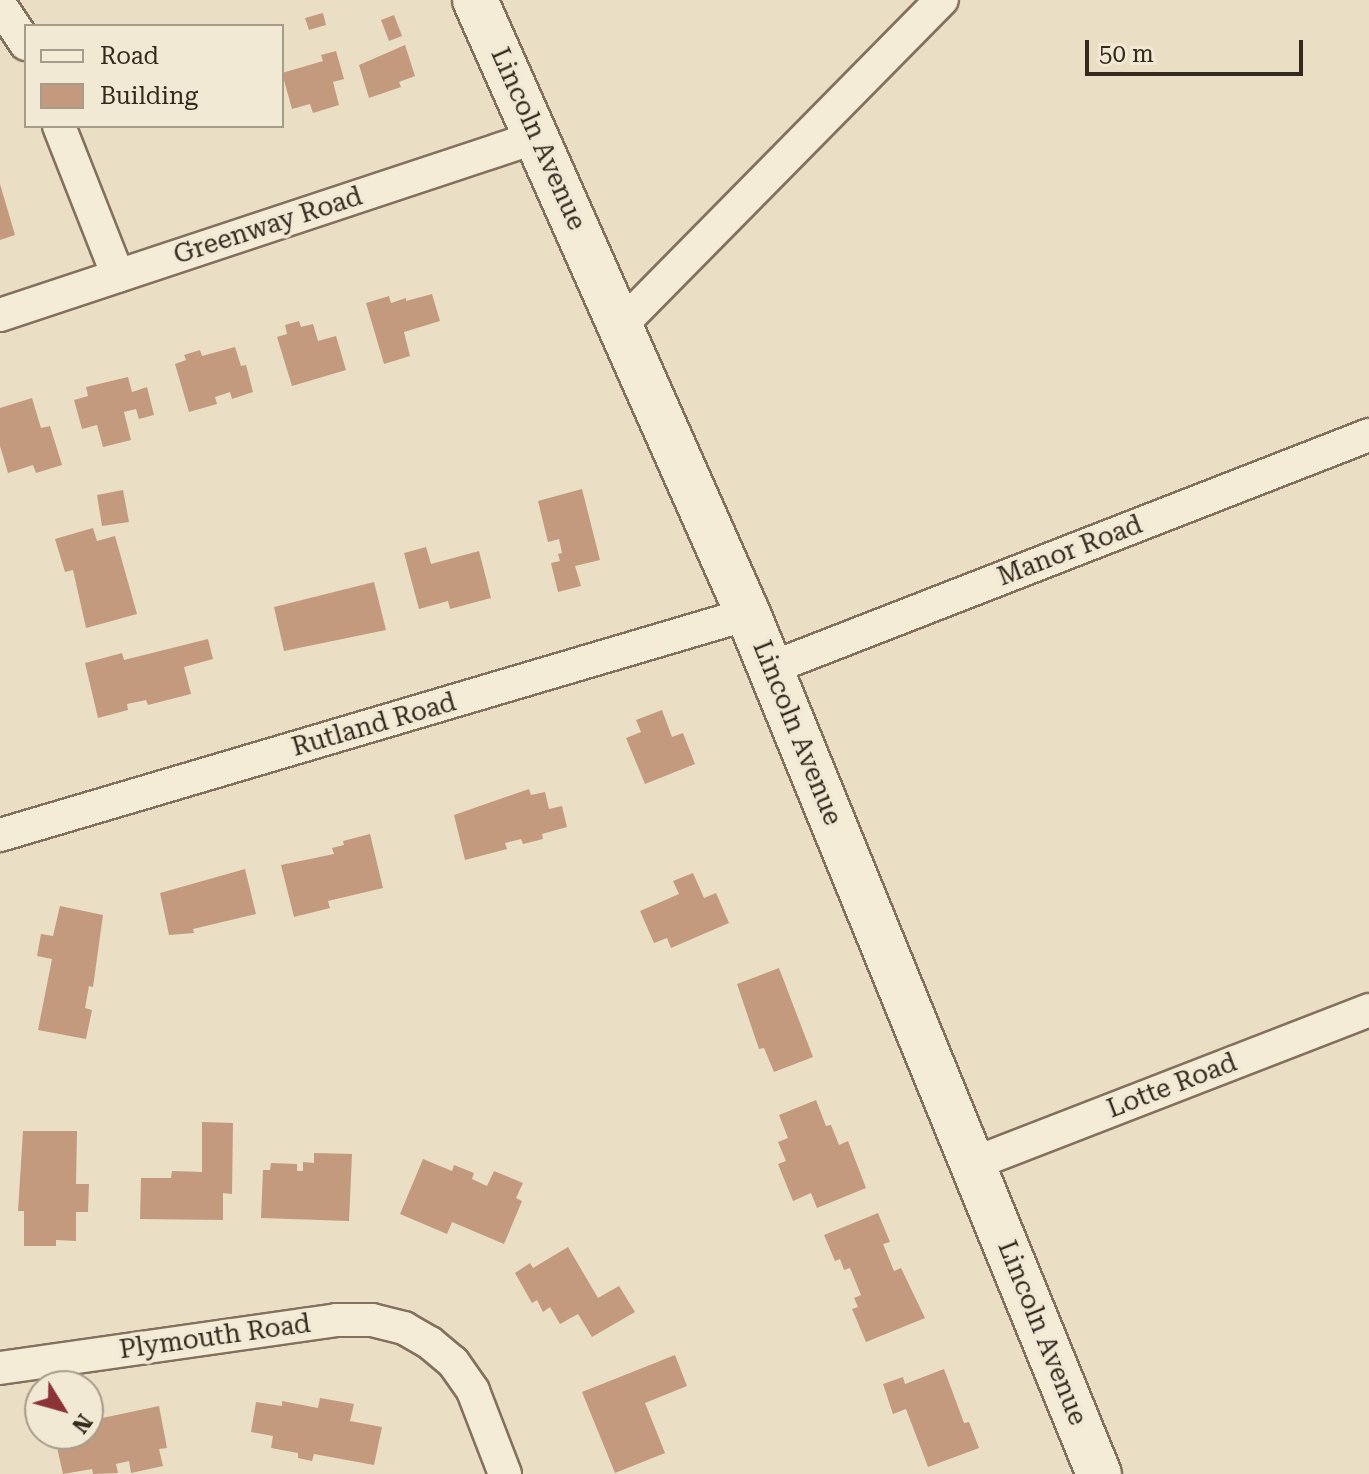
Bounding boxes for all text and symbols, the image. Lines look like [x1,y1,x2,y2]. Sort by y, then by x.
legend [24,24,284,128]
scale bar [1089,24,1307,74]
text: 50 m [1099,40,1154,68]
text: Road [100,42,159,70]
street label: Lincoln Avenue [484,43,592,235]
text: Building [100,82,198,110]
street label: Greenway Road [170,181,366,271]
street label: Manor Road [993,509,1147,593]
street label: Lincoln Avenue [746,636,848,830]
street label: Rutland Road [288,687,460,763]
street label: Lotte Road [1103,1047,1241,1125]
street label: Lincoln Avenue [991,1236,1093,1430]
street label: Plymouth Road [117,1308,313,1366]
north arrow [24,1370,104,1450]
text: N [67,1409,97,1438]

